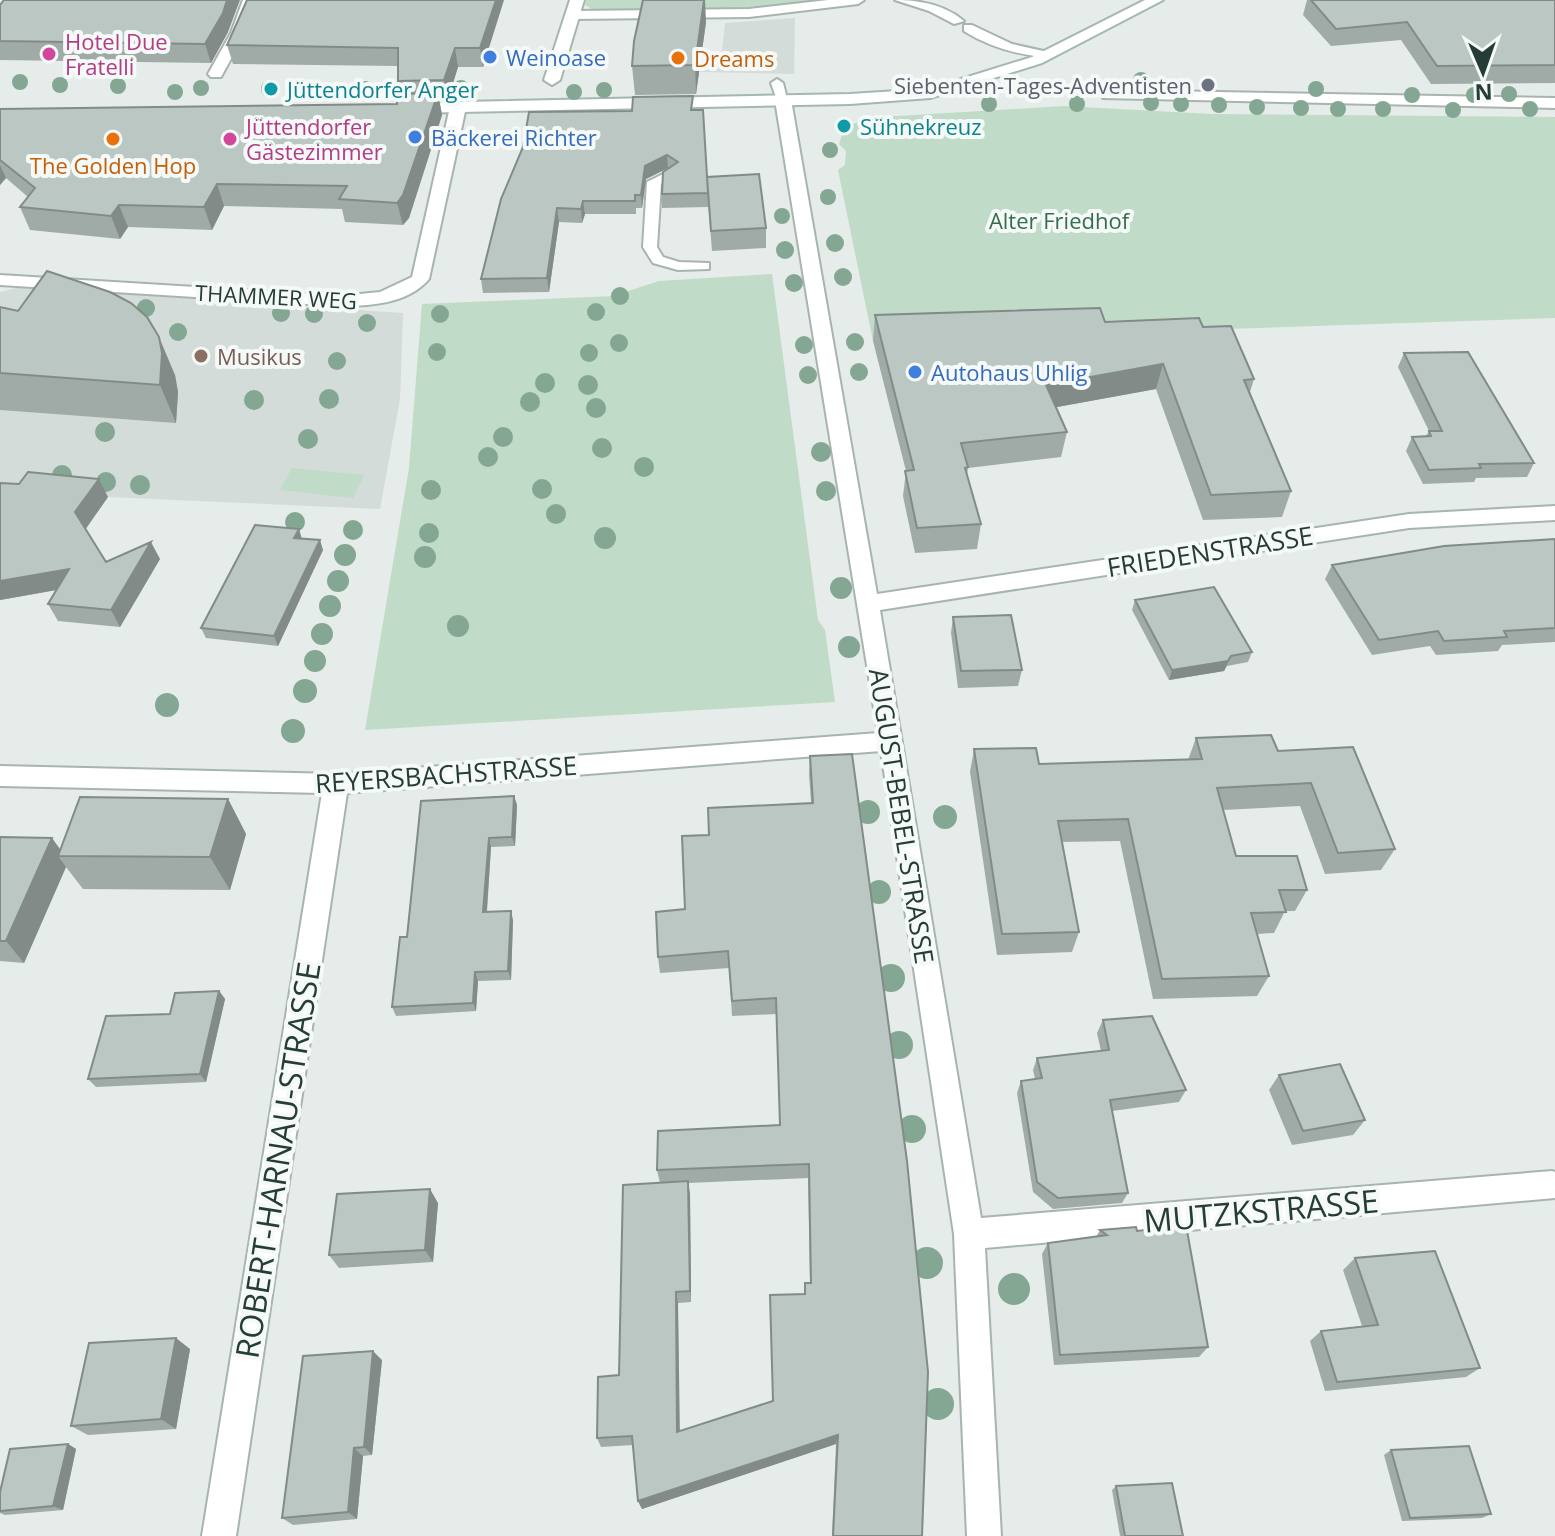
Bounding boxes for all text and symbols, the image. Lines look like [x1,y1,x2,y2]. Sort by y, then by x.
place label: Hotel Due Fratelli [65,26,168,81]
north arrow [1443,32,1523,112]
place label: Weinoase [506,42,606,72]
place label: Dreams [694,43,774,73]
marker: Hotel Due Fratelli [40,45,58,63]
marker: Weinoase [481,48,499,66]
marker: Dreams [669,49,687,67]
place label: Siebenten-Tages-Adventisten [894,70,1192,100]
place label: Jüttendorfer Anger [285,74,479,104]
marker: Siebenten-Tages-Adventisten [1199,76,1217,94]
text: N [1474,78,1493,108]
marker: Jüttendorfer Anger [262,80,280,98]
place label: Jüttendorfer Gästezimmer [244,111,383,166]
place label: Sühnekreuz [860,111,982,141]
marker: Sühnekreuz [835,117,853,135]
place label: Bäckerei Richter [431,122,597,152]
marker: Bäckerei Richter [406,128,424,146]
marker: The Golden Hop [104,130,122,148]
marker: Jüttendorfer Gästezimmer [221,130,239,148]
place label: The Golden Hop [30,150,196,180]
park label: Alter Friedhof [989,205,1131,235]
street label: THAMMER WEG [194,277,358,315]
place label: Musikus [217,341,302,371]
marker: Musikus [192,347,210,365]
place label: Autohaus Uhlig [931,357,1088,387]
marker: Autohaus Uhlig [906,363,924,381]
street label: FRIEDENSTRASSE [1104,517,1316,585]
street label: AUGUST-BEBEL-STRASSE [861,666,943,966]
street label: REYERSBACHSTRASSE [314,747,578,801]
street label: ROBERT-HARNAU-STRASSE [224,959,330,1361]
street label: MUTZKSTRASSE [1142,1178,1380,1242]

